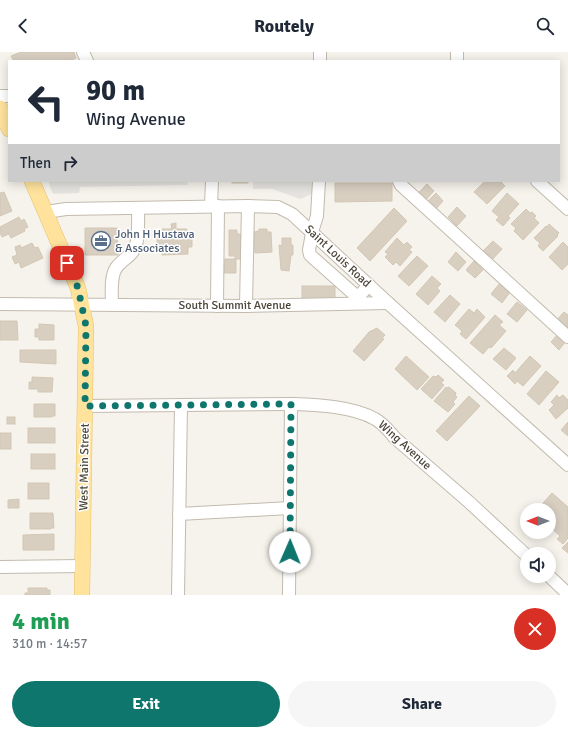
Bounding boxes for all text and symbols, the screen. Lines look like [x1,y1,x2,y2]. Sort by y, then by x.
icon: back [12,15,34,37]
text: Routely [254,15,314,37]
icon: search [534,15,556,37]
text: 90 m [86,74,145,108]
icon: left [20,76,72,128]
text: Wing Avenue [86,108,186,130]
icon: right [59,152,81,174]
text: Then [20,154,51,172]
street label: Saint Louis Road [301,222,374,291]
place label: John H Hustava & Associates [115,227,195,256]
office icon: John H Hustava & Associates [90,230,112,252]
pin [50,246,84,280]
icon: arrive [56,252,78,274]
street label: South Summit Avenue [179,298,291,313]
street label: Wing Avenue [375,418,434,473]
street label: West Main Street [76,423,93,511]
north arrow [520,503,556,539]
map controls [520,503,556,583]
position arrow [269,531,311,573]
button: sound [520,547,556,583]
text: 4 min [12,606,70,636]
button: close [514,608,556,650]
text: 310 m · 14:57 [12,636,88,652]
button: Exit [12,681,280,727]
button: Share [288,681,556,727]

